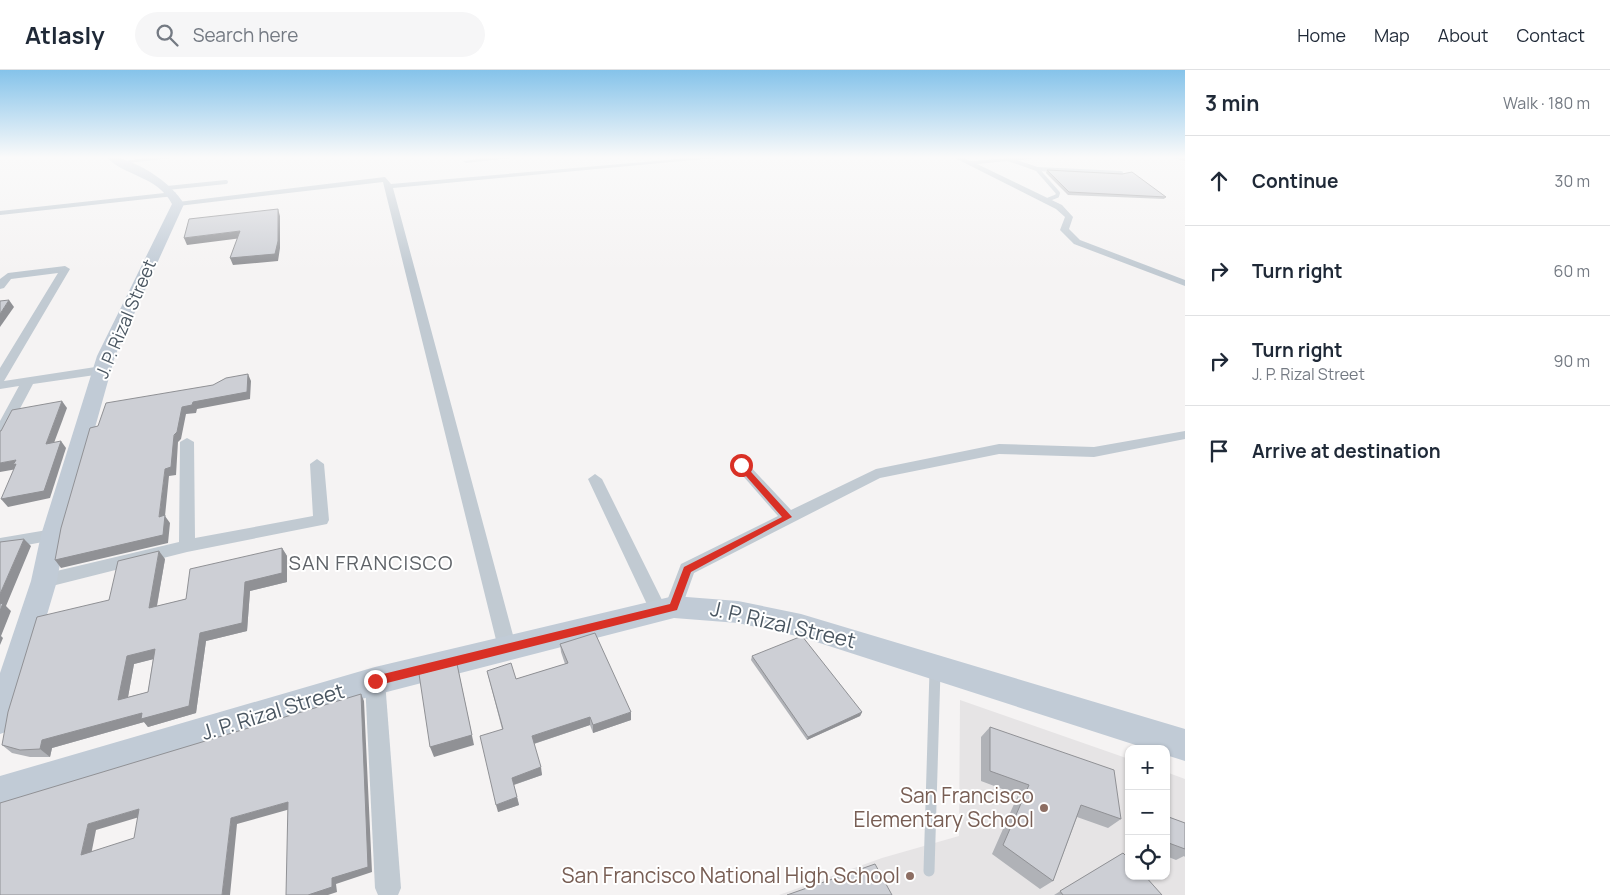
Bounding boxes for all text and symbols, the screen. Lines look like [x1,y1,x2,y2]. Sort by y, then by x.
search box [135,12,485,57]
text: Atlasly [25,18,105,51]
icon: search [153,21,181,49]
text: Search here [193,22,298,48]
text: Home [1297,23,1346,47]
text: Map [1374,23,1410,47]
text: About [1438,23,1488,47]
text: Contact [1516,23,1585,47]
text: 3 min [1205,89,1259,117]
text: Walk · 180 m [1503,92,1590,114]
icon: ahead [1205,167,1233,195]
text: Continue [1252,168,1338,194]
text: 30 m [1555,170,1590,192]
street label: J. P. Rizal Street [89,255,161,382]
icon: right [1205,257,1233,285]
text: Turn right [1252,258,1342,284]
text: 60 m [1554,260,1590,282]
text: Turn right [1252,337,1342,363]
icon: right [1205,347,1233,375]
text: 90 m [1554,350,1590,372]
text: J. P. Rizal Street [1252,363,1365,385]
icon: arrive [1205,437,1233,465]
text: Arrive at destination [1252,438,1441,464]
route start [730,454,753,477]
district label: SAN FRANCISCO [289,549,453,576]
street label: J. P. Rizal Street [708,594,859,654]
route end [364,670,387,693]
street label: J. P. Rizal Street [198,676,348,746]
map controls [1125,745,1170,880]
button: + [1125,745,1170,790]
place label: San Francisco Elementary School [853,781,1034,833]
button: − [1125,790,1170,835]
marker: San Francisco Elementary School [1038,802,1050,814]
button: locate [1125,835,1170,880]
place label: San Francisco National High School [562,861,900,889]
marker: San Francisco National High School [904,870,916,882]

